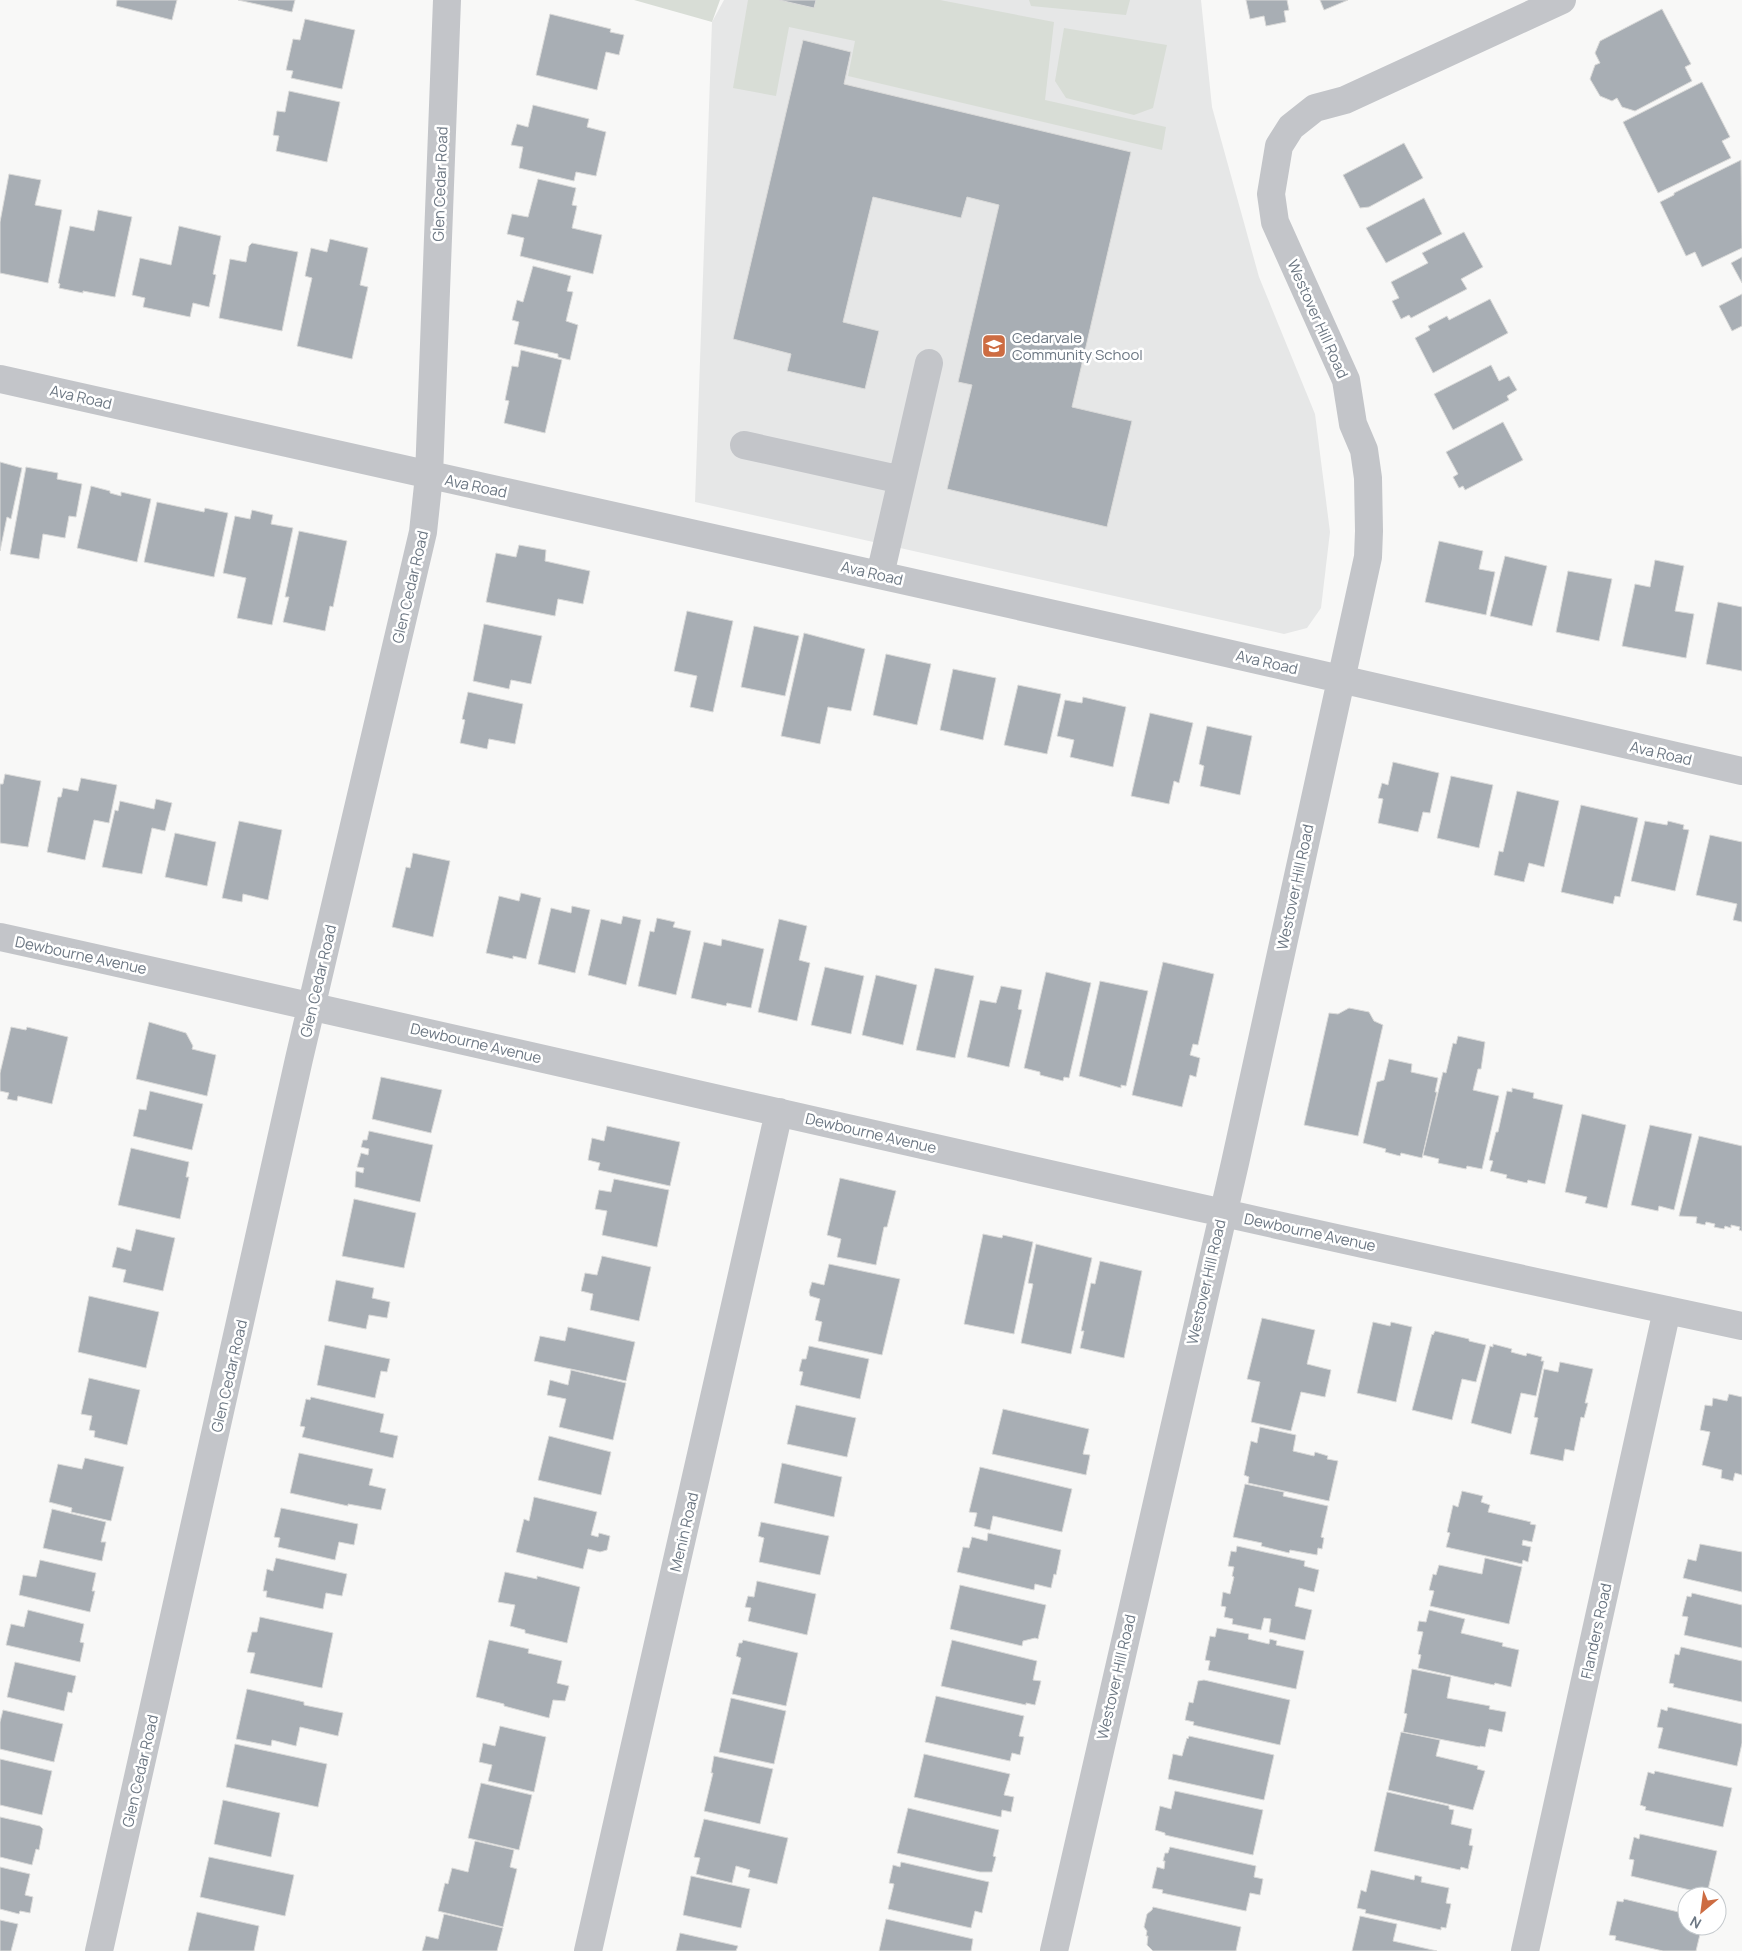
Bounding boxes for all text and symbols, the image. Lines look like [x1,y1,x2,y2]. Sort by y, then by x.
street label: Glen Cedar Road [427,126,453,242]
street label: Westover Hill Road [1282,256,1354,382]
place label: Cedarvale Community School [1012,327,1143,365]
school or university icon: Cedarvale Community School [981,333,1007,359]
street label: Ava Road [48,380,114,414]
street label: Ava Road [443,469,509,503]
street label: Glen Cedar Road [387,529,433,645]
street label: Ava Road [839,556,905,590]
street label: Ava Road [1234,645,1300,679]
street label: Ava Road [1628,736,1694,770]
street label: Westover Hill Road [1271,822,1319,952]
street label: Glen Cedar Road [295,923,341,1039]
street label: Dewbourne Avenue [13,931,149,979]
street label: Dewbourne Avenue [408,1018,544,1068]
street label: Dewbourne Avenue [803,1108,939,1158]
street label: Dewbourne Avenue [1242,1208,1378,1256]
street label: Westover Hill Road [1181,1217,1231,1347]
street label: Glen Cedar Road [206,1318,252,1434]
street label: Menin Road [665,1490,703,1574]
street label: Flanders Road [1576,1581,1616,1681]
street label: Westover Hill Road [1091,1612,1141,1742]
street label: Glen Cedar Road [117,1713,163,1829]
north arrow [1677,1886,1727,1936]
text: N [1686,1912,1704,1934]

